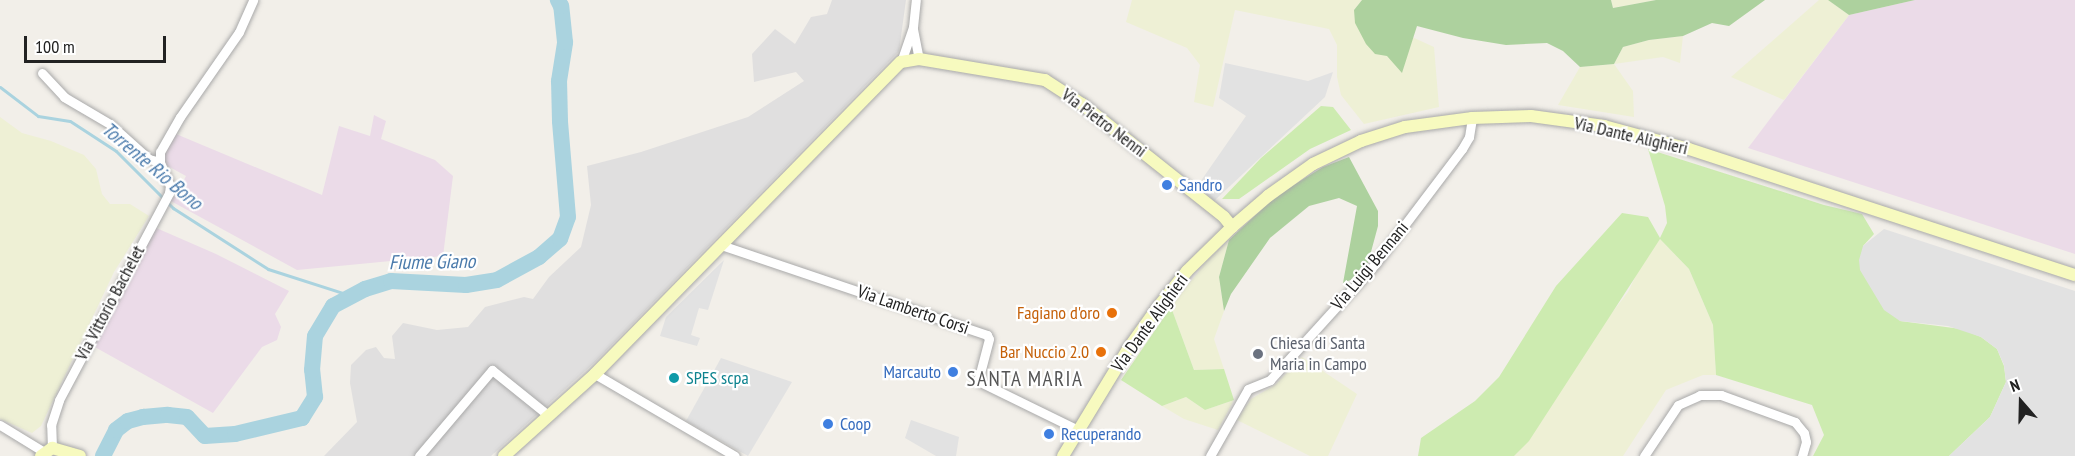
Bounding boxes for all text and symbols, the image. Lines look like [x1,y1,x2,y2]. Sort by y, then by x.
scale bar [27,24,170,62]
text: 100 m [35,35,75,58]
street label: Via Pietro Nenni [1057,84,1151,162]
street label: Via Dante Alighieri [1572,112,1690,160]
water label: Torrente Rio Bono [97,117,207,215]
place label: Sandro [1179,174,1222,196]
marker: Sandro [1160,178,1174,192]
street label: Via Luigi Bennani [1327,218,1413,314]
street label: Via Vittorio Bachelet [71,242,149,364]
water label: Fiume Giano [389,249,475,275]
street label: Via Dante Alighieri [1107,270,1193,376]
street label: Via Lamberto Corsi [854,281,972,339]
place label: Fagiano d'oro [1017,302,1100,324]
marker: Fagiano d'oro [1105,306,1119,320]
place label: Chiesa di Santa Maria in Campo [1270,333,1367,376]
place label: Bar Nuccio 2.0 [1000,341,1089,363]
marker: Bar Nuccio 2.0 [1094,345,1108,359]
marker: Chiesa di Santa Maria in Campo [1251,347,1265,361]
place label: Marcauto [883,361,941,383]
marker: Marcauto [946,365,960,379]
district label: SANTA MARIA [966,366,1084,392]
place label: SPES scpa [686,367,749,389]
marker: SPES scpa [667,371,681,385]
north arrow [1991,372,2051,432]
text: N [2007,374,2022,396]
place label: Coop [840,413,871,435]
marker: Coop [821,417,835,431]
place label: Recuperando [1061,423,1141,445]
marker: Recuperando [1042,427,1056,441]

